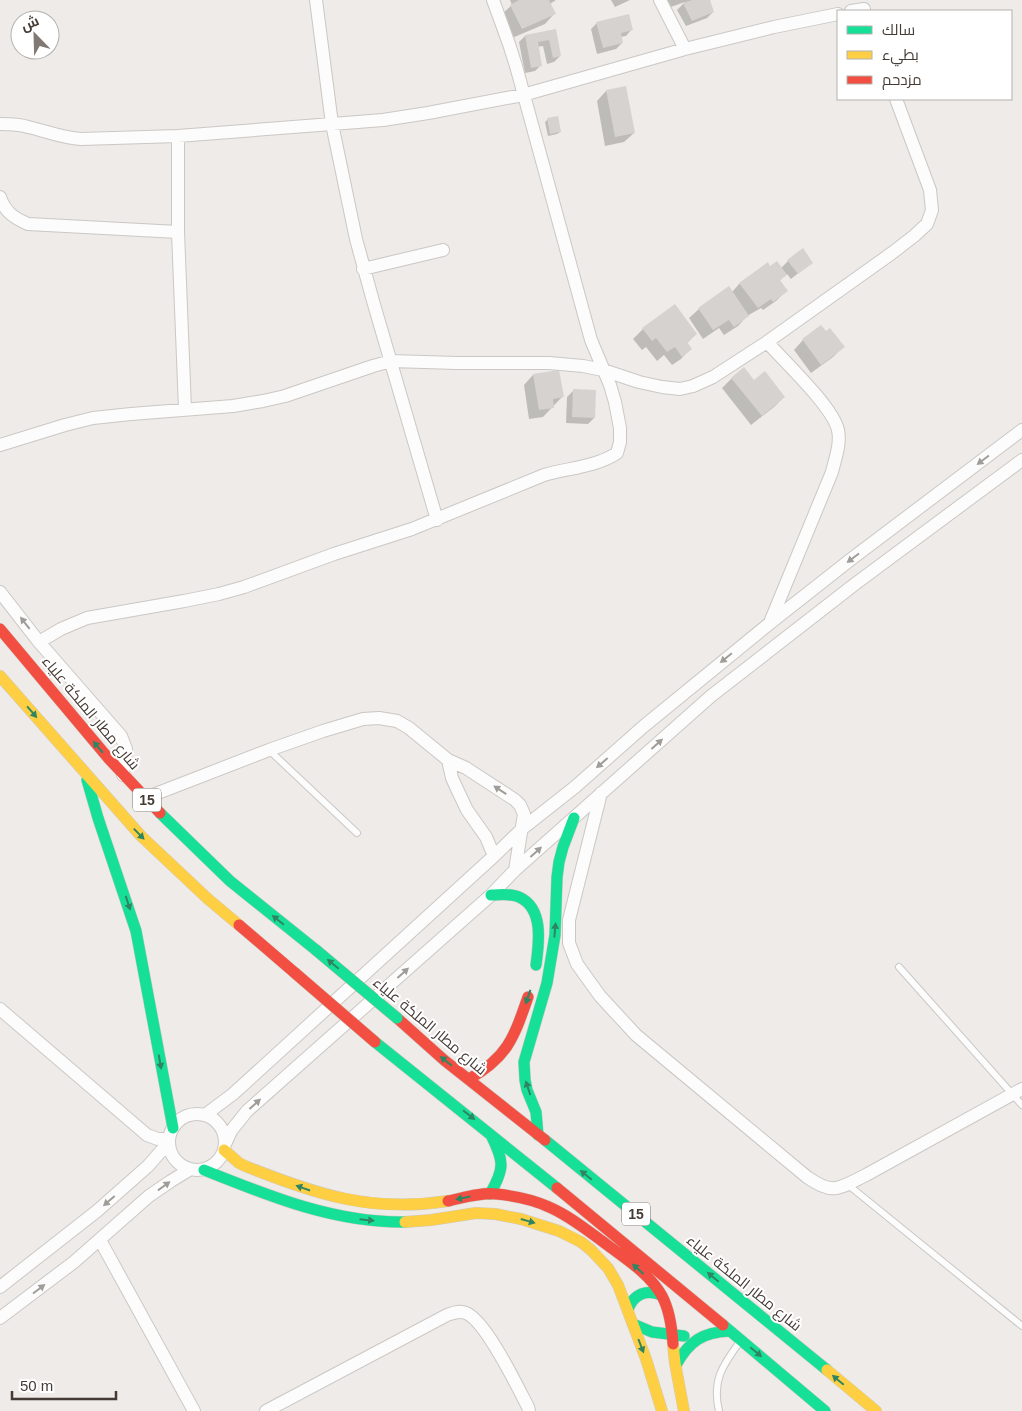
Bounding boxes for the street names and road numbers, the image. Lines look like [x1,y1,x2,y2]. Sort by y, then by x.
street label: شارع مطار الملكة علياء [37,653,144,775]
road number: 15 [133,788,161,812]
street label: شارع مطار الملكة علياء [368,973,490,1080]
road number: 15 [622,1202,650,1226]
street label: شارع مطار الملكة علياء [682,1231,805,1336]

